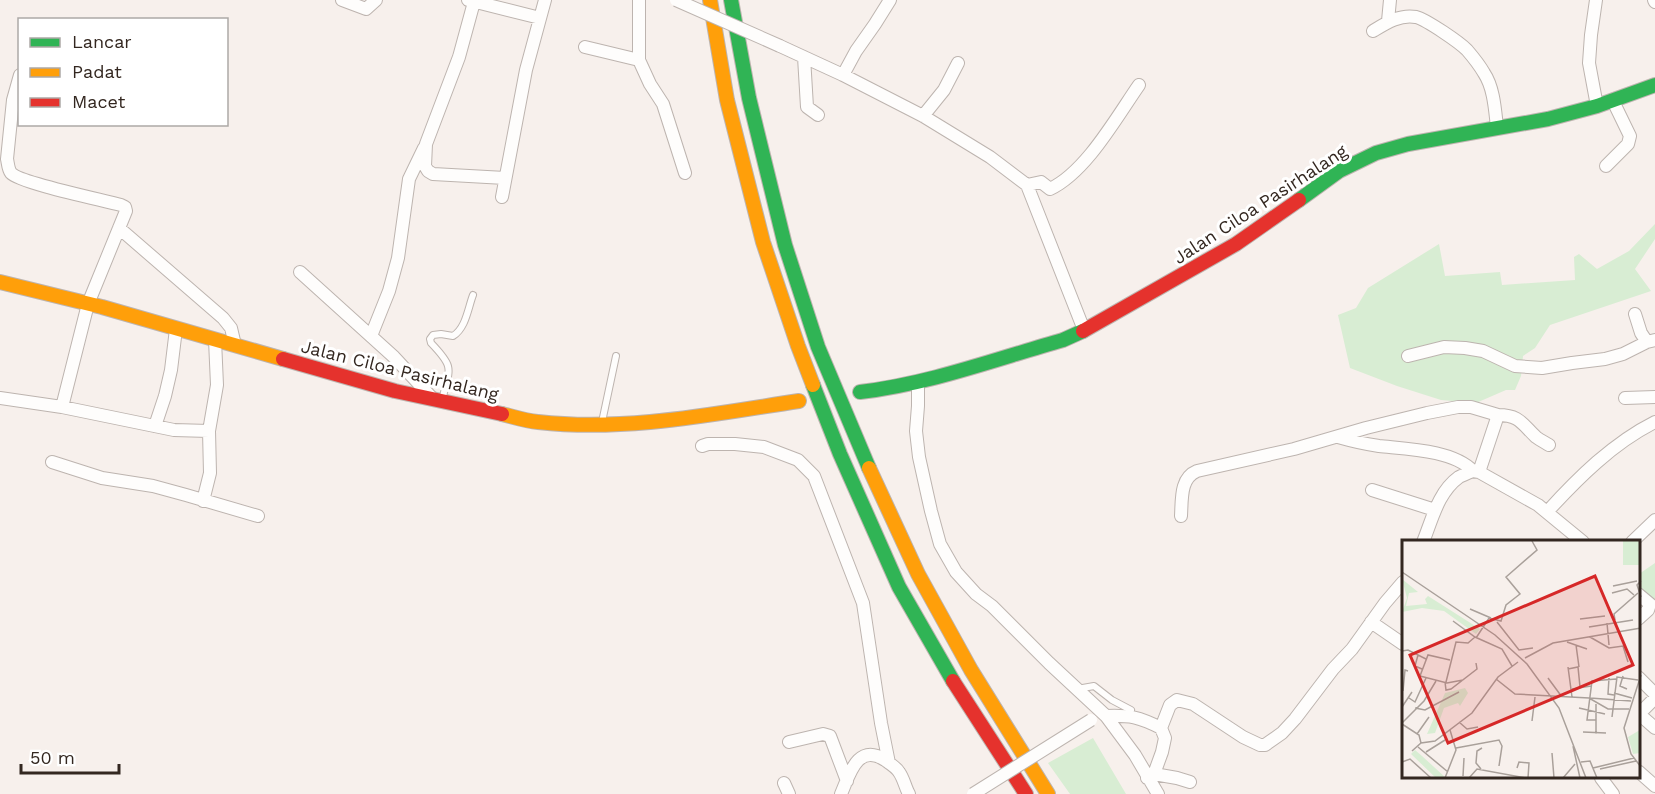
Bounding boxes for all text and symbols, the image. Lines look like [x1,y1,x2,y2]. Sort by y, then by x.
legend [18,18,228,126]
text: Lancar [72,31,132,52]
text: Padat [72,61,122,82]
text: Macet [72,91,126,112]
street label: Jalan Ciloa Pasirhalang [1169,140,1351,268]
street label: Jalan Ciloa Pasirhalang [299,335,501,405]
inset map [1402,540,1640,779]
scale bar [21,737,118,775]
text: 50 m [30,747,75,768]

